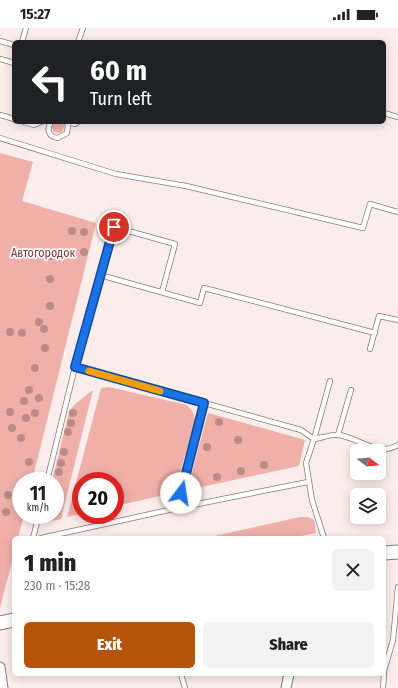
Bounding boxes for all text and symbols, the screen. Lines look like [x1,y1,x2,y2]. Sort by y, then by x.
text: 15:27 [20,5,50,23]
text: 60 m [90,54,147,87]
icon: left [24,56,76,108]
text: Turn left [90,88,152,110]
pin [97,210,131,244]
icon: arrive [103,216,125,238]
park label: Автогородок [11,246,75,260]
north arrow [350,444,386,480]
map controls [350,444,386,524]
speed limit sign: 20 [72,472,124,524]
position arrow [160,472,202,514]
text: 11 [30,481,46,505]
button: layers [350,488,386,524]
text: km/h [27,502,49,514]
text: 1 min [24,549,76,577]
button: close [332,549,374,591]
text: 230 m · 15:28 [24,578,90,593]
button: Exit [24,622,195,668]
button: Share [203,622,374,668]

